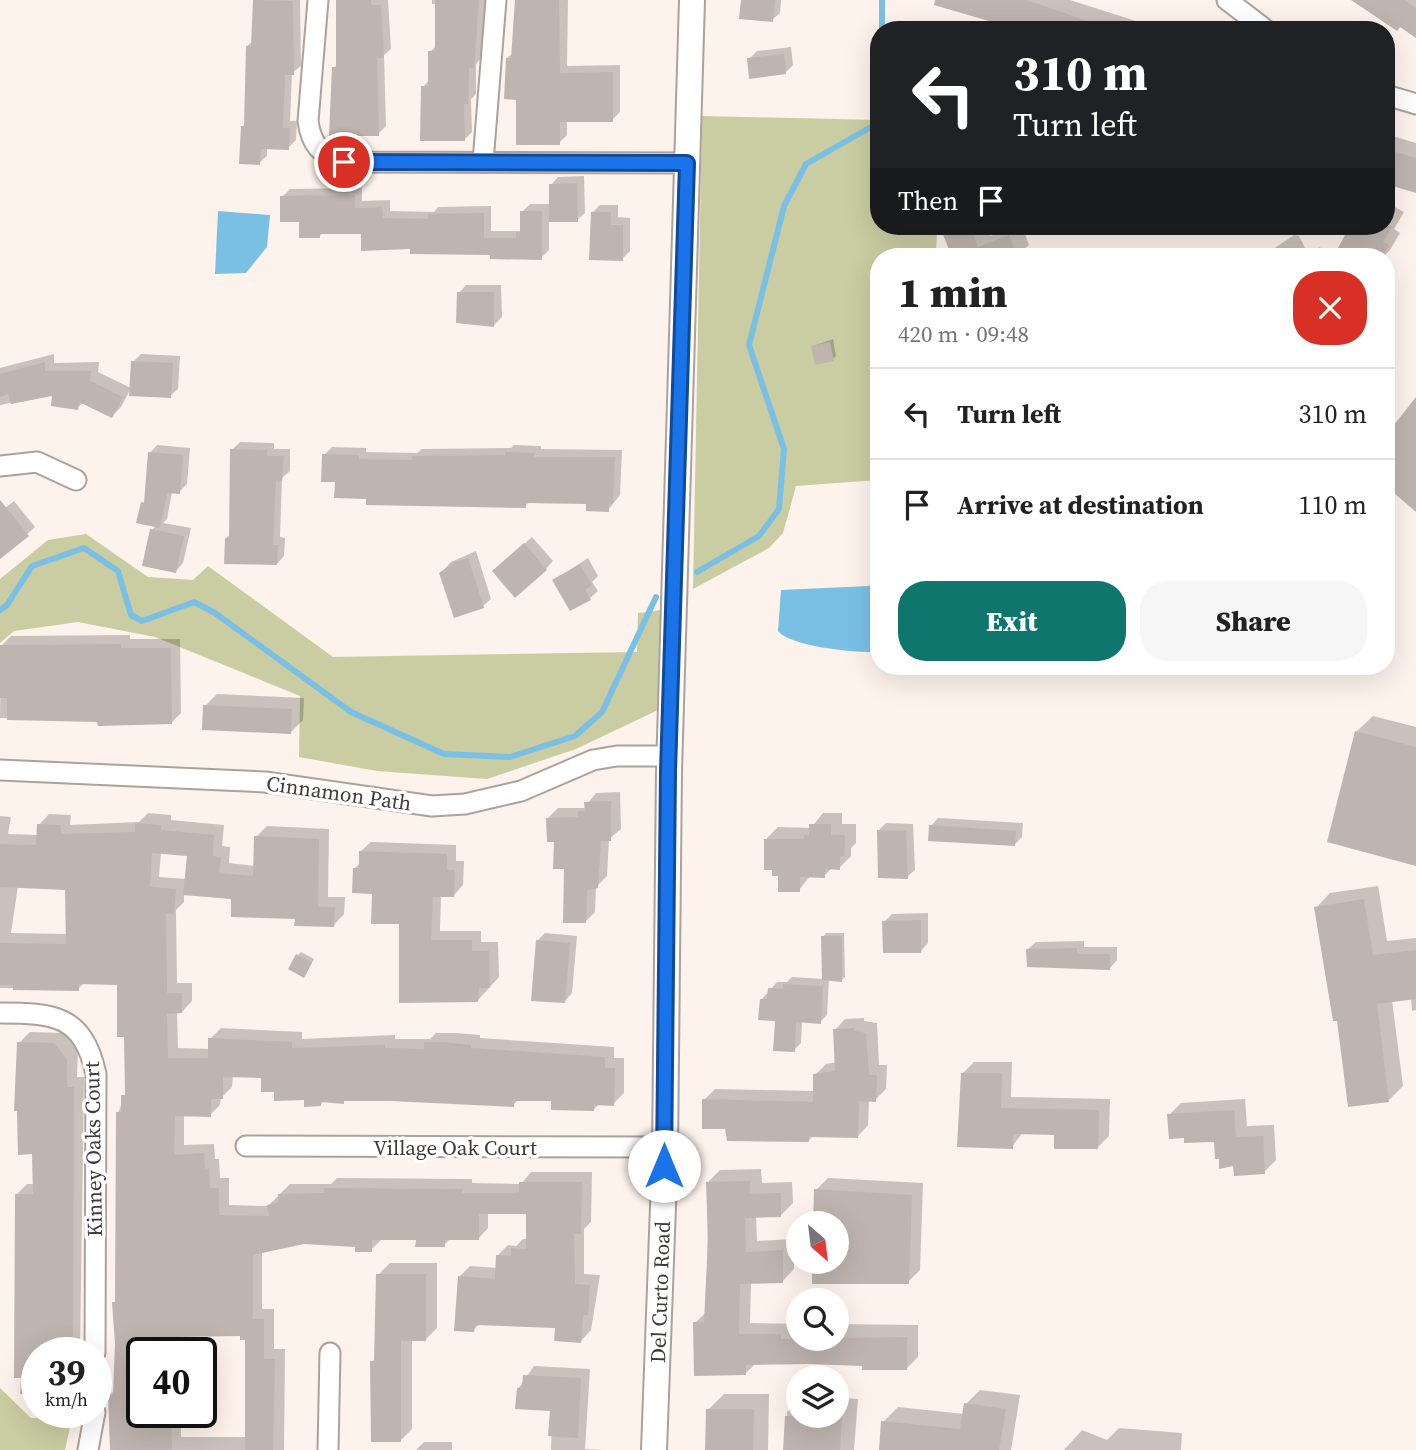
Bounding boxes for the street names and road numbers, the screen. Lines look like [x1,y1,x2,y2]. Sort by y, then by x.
street label: Cinnamon Path [265,768,413,818]
street label: Kinney Oaks Court [77,1061,109,1237]
street label: Village Oak Court [373,1133,537,1162]
street label: Del Curto Road [643,1220,677,1363]

